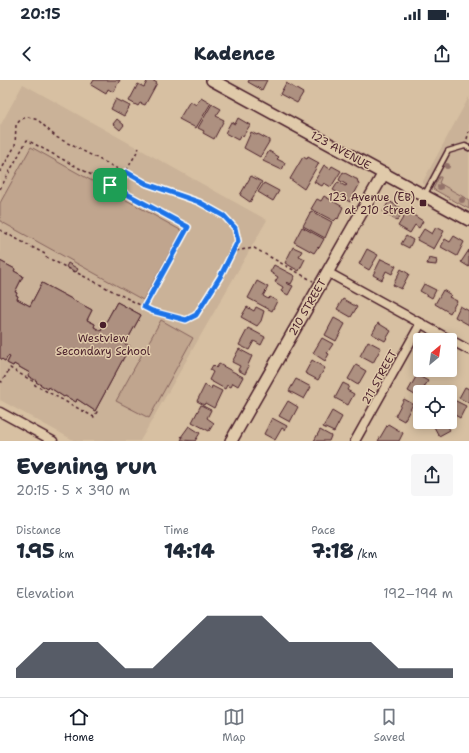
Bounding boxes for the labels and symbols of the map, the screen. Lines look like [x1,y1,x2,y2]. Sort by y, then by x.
street label: 123 AVENUE [308,128,374,173]
pin [93,168,127,202]
place label: 123 Avenue (EB) at 210 Street [328,190,415,218]
marker: 123 Avenue (EB) at 210 Street [418,198,428,208]
street label: 210 STREET [285,276,330,338]
marker: Westview Secondary School [98,320,108,330]
place label: Westview Secondary School [56,331,151,359]
north arrow [413,333,457,377]
street label: 211 STREET [358,347,401,407]

